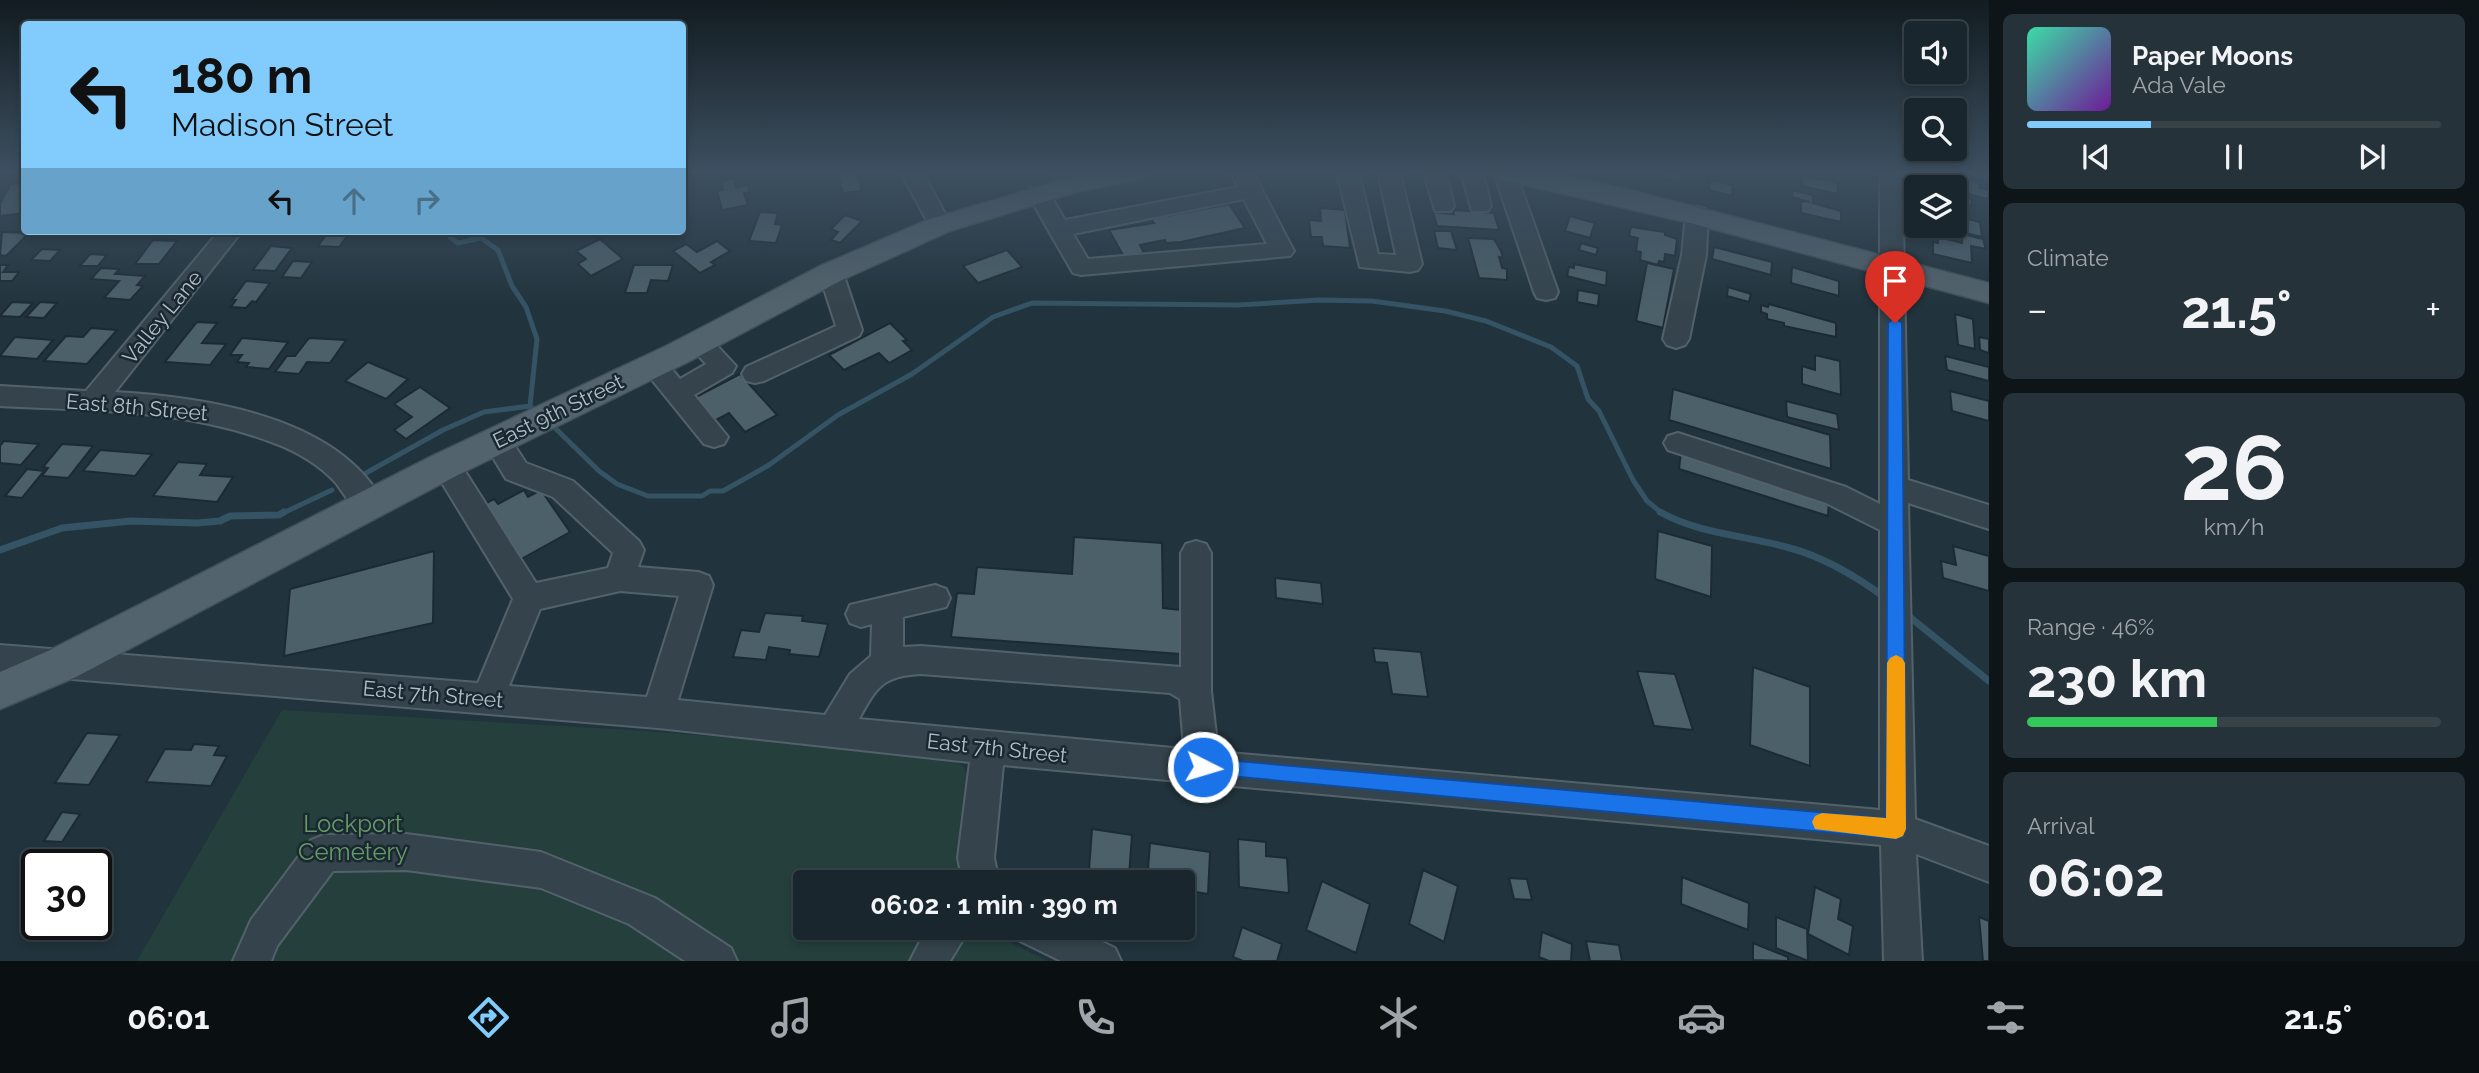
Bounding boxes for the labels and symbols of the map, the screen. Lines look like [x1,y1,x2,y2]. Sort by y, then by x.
pin [1865,251,1925,323]
street label: Valley Lane [117,265,207,369]
street label: East 9th Street [489,369,627,453]
street label: East 8th Street [65,388,209,426]
street label: East 7th Street [362,675,504,713]
street label: East 7th Street [926,728,1068,768]
position arrow [1166,730,1240,804]
park label: Lockport Cemetery [298,809,408,866]
speed limit sign: 30 [21,849,112,940]

